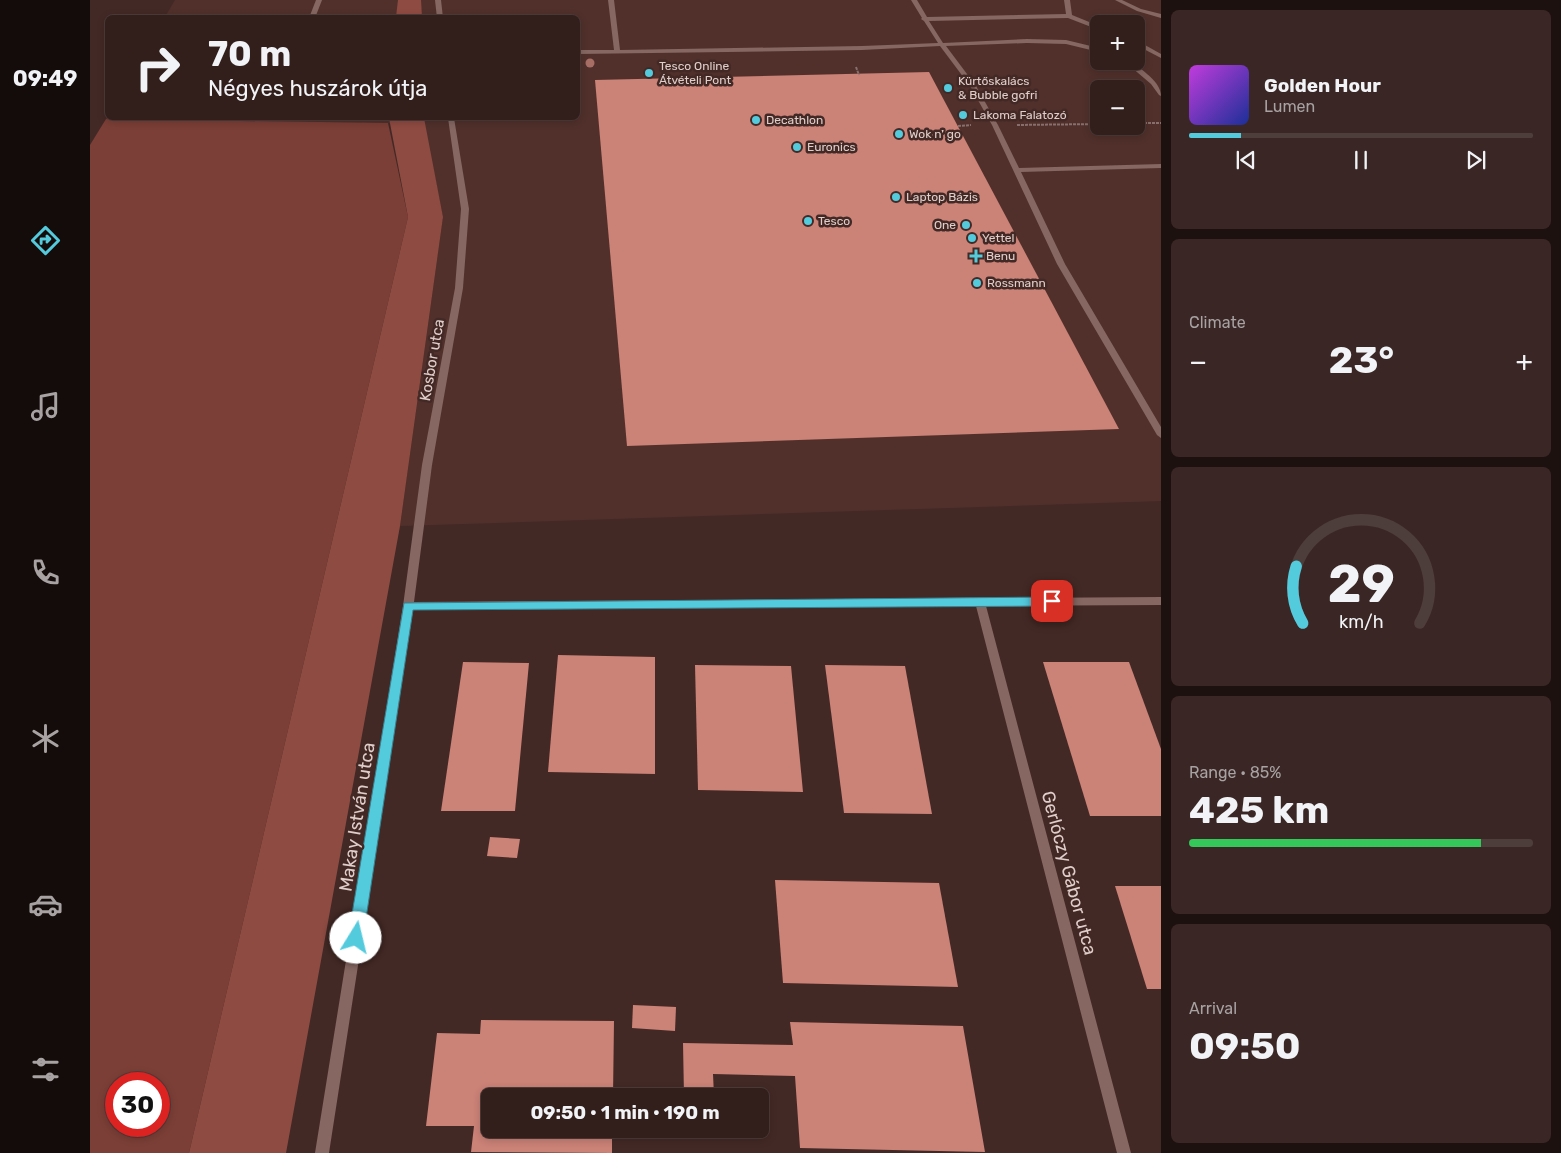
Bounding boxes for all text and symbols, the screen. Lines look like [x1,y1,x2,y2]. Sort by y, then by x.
map controls [1090,15,1145,135]
button: + [1090,15,1145,70]
text: 70 m [208,33,291,75]
icon: right [125,35,190,100]
place label: Tesco Online Átvételi Pont [659,59,731,87]
text: 09:49 [13,65,77,92]
marker: Tesco Online Átvételi Pont [643,67,655,79]
place label: Kürtőskalács & Bubble gofri [958,74,1038,102]
text: Golden Hour [1264,74,1381,97]
text: Négyes huszárok útja [208,75,428,102]
button: − [1090,80,1145,135]
marker: Kürtőskalács & Bubble gofri [942,82,954,94]
text: Lumen [1264,97,1315,116]
place label: Lakoma Falatozó [973,108,1067,122]
marker: Lakoma Falatozó [957,109,969,121]
place label: Decathlon [766,113,823,127]
marker: Decathlon [750,114,762,126]
place label: Wok n' go [909,127,961,141]
marker: Wok n' go [893,128,905,140]
place label: Euronics [807,140,856,154]
marker: Euronics [791,141,803,153]
icon: previous [1232,146,1260,174]
icon: pause [1347,146,1375,174]
icon: next [1462,146,1490,174]
place label: Laptop Bázis [906,190,978,204]
marker: Laptop Bázis [890,191,902,203]
place label: Tesco [818,214,850,228]
marker: Tesco [802,215,814,227]
place label: One [934,218,956,232]
marker: One [960,219,972,231]
icon: directions [28,223,63,258]
place label: Yettel [982,231,1015,245]
marker: Yettel [966,232,978,244]
place label: Benu [986,249,1015,263]
marker: Benu [970,250,982,262]
place label: Rossmann [987,276,1046,290]
marker: Rossmann [971,277,983,289]
text: Climate [1189,313,1246,332]
street label: Kosbor utca [416,318,448,402]
text: 23° [1329,337,1394,383]
text: − [1189,345,1207,378]
text: + [1516,345,1533,378]
icon: music [28,389,63,424]
text: 29 [1327,553,1395,615]
icon: phone [28,555,63,590]
pin [1031,580,1073,622]
icon: arrive [1038,587,1066,615]
text: km/h [1339,611,1383,632]
icon: climate [28,721,63,756]
street label: Makay István utca [334,741,380,893]
text: Range · 85% [1189,763,1282,782]
text: 425 km [1189,787,1329,833]
street label: Gerlóczy Gábor utca [1037,789,1101,957]
icon: car [28,887,63,922]
position arrow [329,911,381,963]
text: Arrival [1189,999,1237,1018]
text: 09:50 [1189,1023,1301,1069]
icon: filters [28,1052,63,1087]
speed limit sign: 30 [105,1072,170,1137]
text: 09:50 · 1 min · 190 m [530,1101,720,1124]

